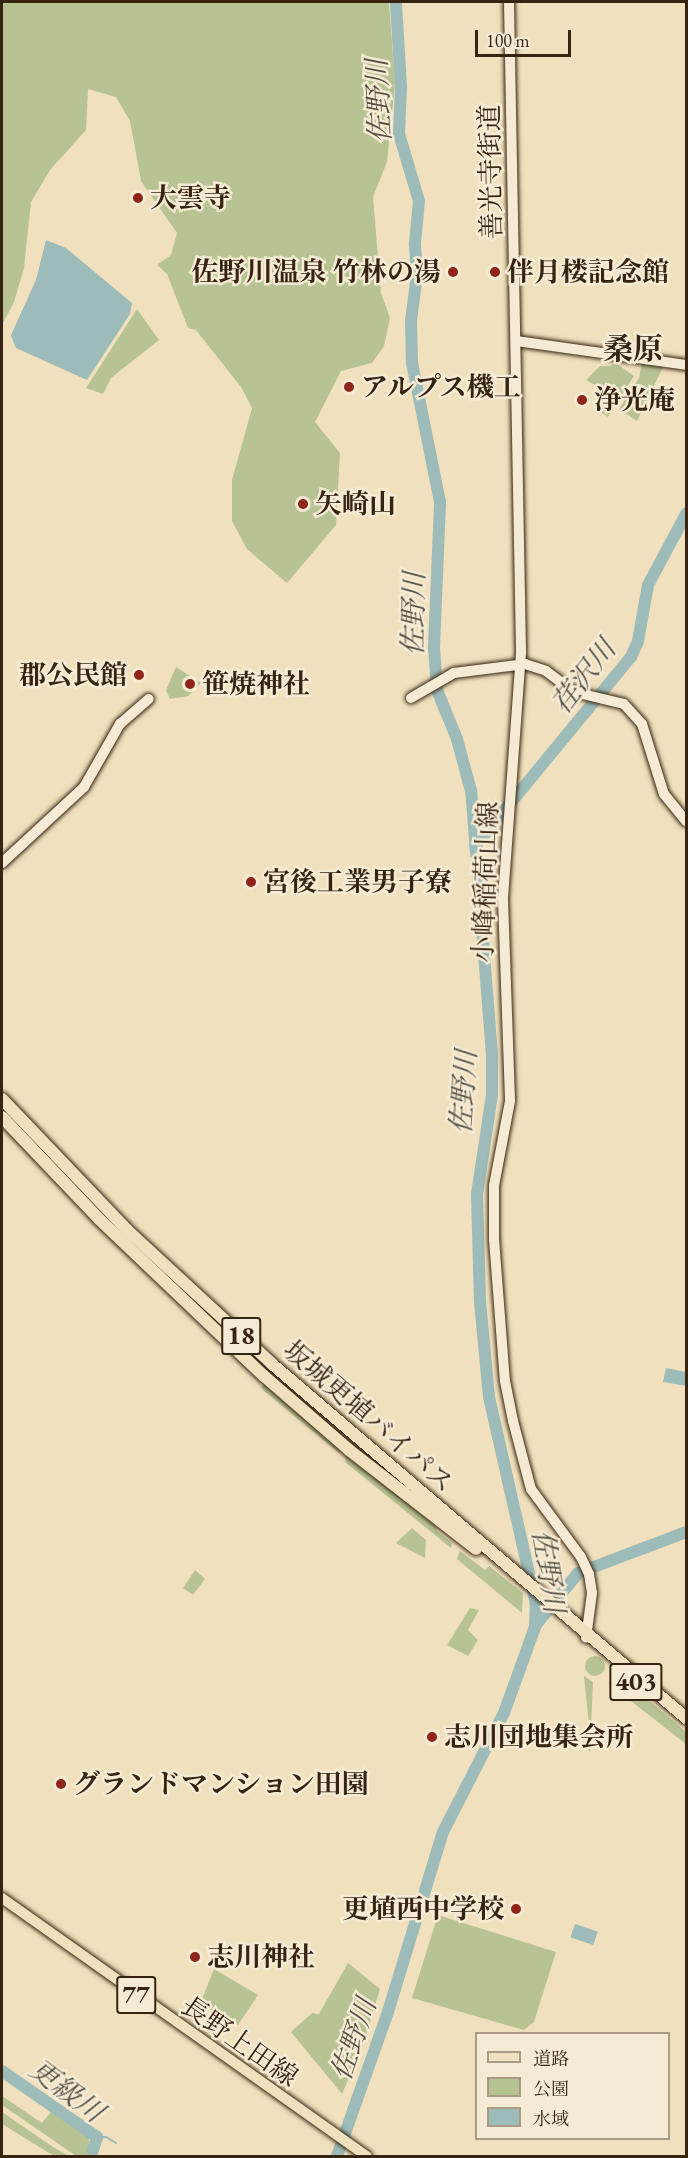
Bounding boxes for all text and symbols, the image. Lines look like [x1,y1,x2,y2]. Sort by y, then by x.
scale bar [478,18,574,56]
text: 100 m [486,29,530,52]
water label: 佐野川 [359,58,397,144]
street label: 善光寺街道 [473,104,507,240]
place label: 大雲寺 [150,182,231,214]
marker: 大雲寺 [131,191,145,205]
place label: 佐野川温泉 竹林の湯 [192,256,441,288]
place label: 伴月楼記念館 [507,256,669,288]
marker: 佐野川温泉 竹林の湯 [446,265,460,279]
marker: 伴月楼記念館 [488,265,502,279]
district label: 桑原 [603,331,663,367]
place label: アルプス機工 [361,371,523,403]
marker: アルプス機工 [342,380,356,394]
place label: 浄光庵 [594,384,675,416]
marker: 浄光庵 [575,393,589,407]
place label: 矢崎山 [315,488,396,520]
marker: 矢崎山 [296,497,310,511]
water label: 佐野川 [395,572,431,656]
water label: 荏沢川 [544,633,622,719]
place label: 郡公民館 [19,659,127,691]
marker: 郡公民館 [132,668,146,682]
place label: 笹焼神社 [202,668,310,700]
marker: 笹焼神社 [183,677,197,691]
street label: 小峰稲荷山線 [466,800,504,964]
place label: 宮後工業男子寮 [263,866,452,898]
marker: 宮後工業男子寮 [244,875,258,889]
water label: 佐野川 [443,1049,483,1135]
road number: 18 [220,1313,262,1359]
street label: 坂城更埴バイパス [277,1333,461,1499]
water label: 佐野川 [526,1527,572,1615]
road number: 403 [609,1659,663,1705]
place label: 志川団地集会所 [444,1721,633,1753]
marker: 志川団地集会所 [425,1730,439,1744]
place label: グランドマンション田園 [73,1768,370,1800]
marker: グランドマンション田園 [54,1777,68,1791]
place label: 更埴西中学校 [342,1893,504,1925]
marker: 更埴西中学校 [509,1902,523,1916]
place label: 志川神社 [207,1941,315,1973]
marker: 志川神社 [188,1950,202,1964]
road number: 77 [115,1972,157,2018]
street label: 長野上田線 [175,1989,305,2093]
water label: 佐野川 [323,1994,383,2084]
legend [475,2032,670,2140]
text: 道路 [533,2047,569,2070]
water label: 更級川 [23,2051,111,2129]
text: 公園 [533,2077,569,2100]
text: 水域 [533,2107,569,2130]

